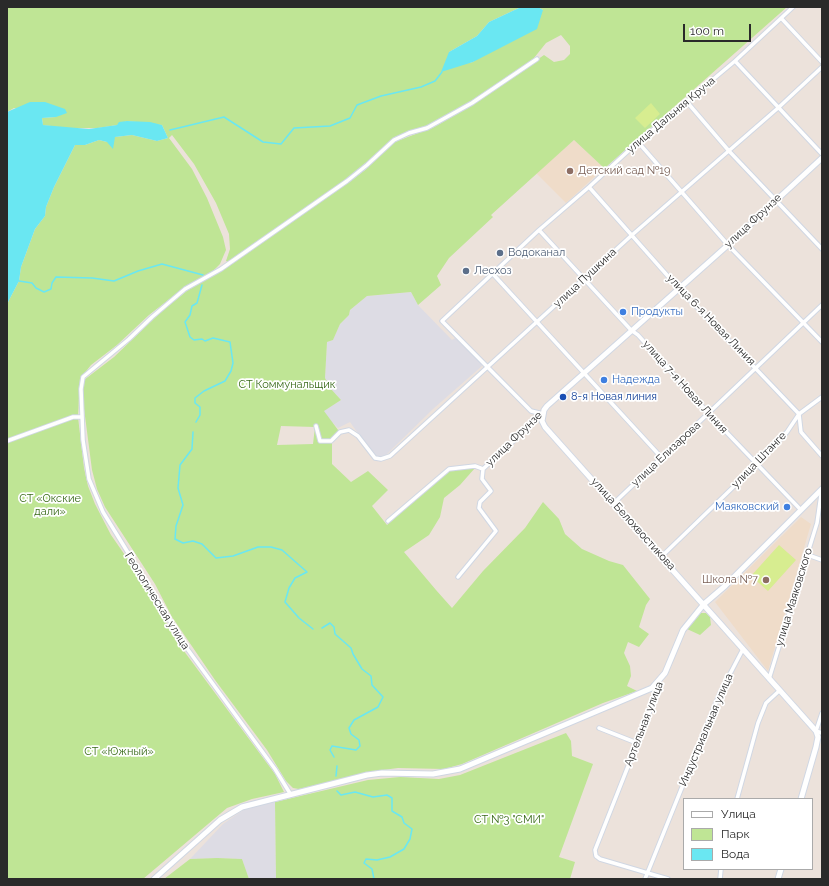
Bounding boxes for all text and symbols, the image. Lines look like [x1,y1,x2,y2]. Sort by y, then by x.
scale bar [685,16,753,42]
text: 100 m [690,24,724,38]
street label: улица Дальняя Круча [624,74,718,156]
place label: Детский сад №19 [578,164,670,178]
marker: Детский сад №19 [565,166,575,176]
street label: улица Фрунзе [722,191,784,251]
street label: улица Пушкина [551,245,619,311]
place label: Водоканал [508,246,565,260]
marker: Водоканал [495,248,505,258]
place label: Лесхоз [474,264,512,278]
marker: Лесхоз [461,266,471,276]
street label: улица 6-я Новая Линия [664,272,758,368]
place label: Продукты [631,305,683,319]
marker: Продукты [618,307,628,317]
street label: улица 7-я Новая Линия [640,338,730,436]
place label: Надежда [612,373,660,387]
marker: Надежда [599,375,609,385]
park label: СТ Коммунальщик [239,378,335,392]
place label: 8-я Новая линия [571,390,657,404]
marker: 8-я Новая линия [558,392,568,402]
street label: улица Фрунзе [483,409,545,469]
street label: улица Елизарова [629,419,703,489]
street label: улица Штанге [729,429,789,491]
street label: улица Белохвостикова [588,475,678,573]
park label: СТ «Окские дали» [19,492,81,518]
place label: Маяковский [715,500,779,514]
marker: Маяковский [782,502,792,512]
street label: улица Маяковского [773,546,815,648]
street label: Геологическая улица [122,550,192,652]
place label: Школа №7 [702,573,758,587]
marker: Школа №7 [761,575,771,585]
street label: Индустриальная улица [676,672,736,788]
street label: Артельная улица [622,680,666,768]
park label: СТ «Южный» [84,745,154,759]
legend [683,798,813,870]
text: Улица [721,807,756,821]
park label: СТ №3 "СМИ" [474,813,544,827]
text: Парк [721,827,750,841]
text: Вода [721,847,750,861]

